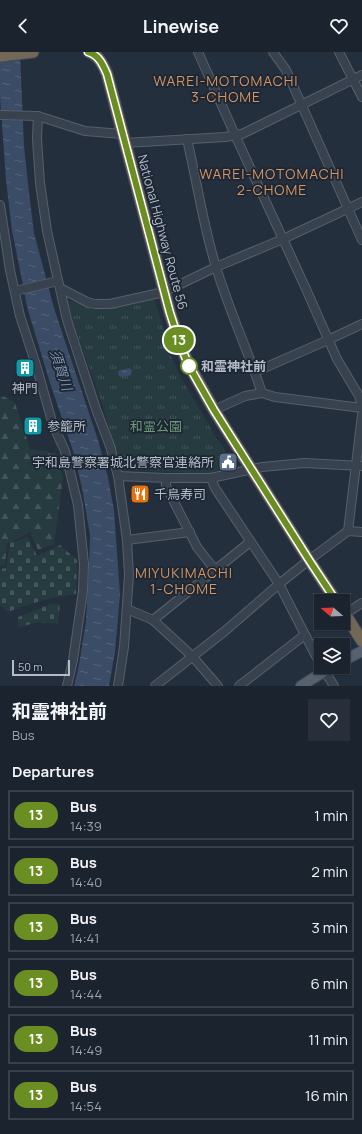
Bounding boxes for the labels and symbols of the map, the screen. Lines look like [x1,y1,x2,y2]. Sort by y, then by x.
district label: WAREI-MOTOMACHI 3-CHOME [153,71,299,106]
street label: National Highway Route 56 [134,152,192,312]
district label: WAREI-MOTOMACHI 2-CHOME [199,164,345,199]
line badge: 13 [161,327,197,353]
water label: 須賀川 [46,347,78,395]
building icon: 神門 [14,357,36,379]
marker: 和霊神社前 [180,357,198,375]
place label: 和霊神社前 [201,357,266,375]
place label: 神門 [12,379,38,397]
building icon: 参籠所 [22,415,44,437]
place label: 参籠所 [47,417,86,435]
park label: 和霊公園 [130,417,182,435]
public building icon: 宇和島警察署城北警察官連絡所 [217,451,239,473]
place label: 宇和島警察署城北警察官連絡所 [32,453,214,471]
restaurant icon: 千鳥寿司 [129,483,151,505]
place label: 千鳥寿司 [154,485,206,503]
district label: MIYUKIMACHI 1-CHOME [135,563,233,598]
north arrow [314,594,350,630]
scale bar [12,658,70,677]

